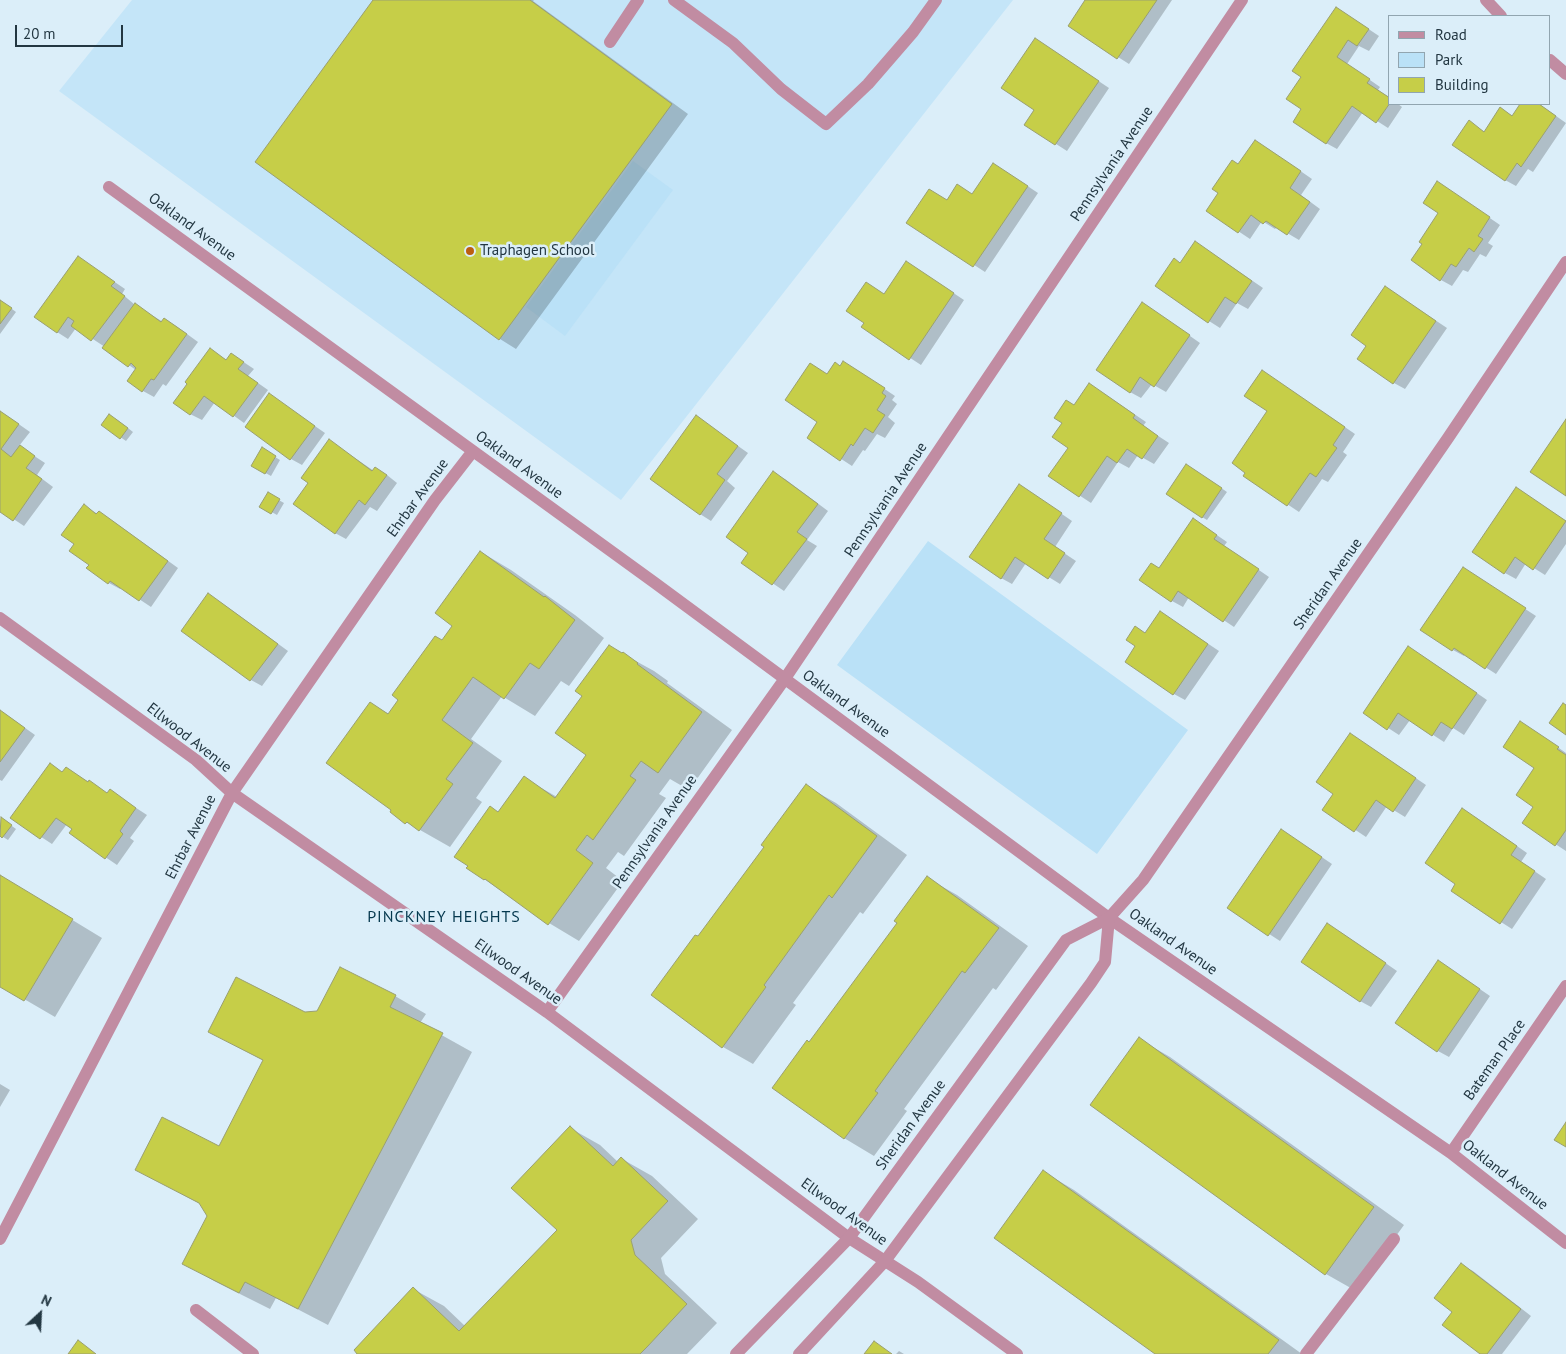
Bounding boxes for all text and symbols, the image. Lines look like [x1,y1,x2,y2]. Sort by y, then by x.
scale bar [18,15,125,47]
legend [1388,15,1551,105]
text: 20 m [23,24,56,43]
text: Road [1435,25,1467,44]
text: Park [1435,50,1463,69]
text: Building [1435,75,1489,94]
street label: Pennsylvania Avenue [1067,103,1157,225]
street label: Oakland Avenue [145,189,239,265]
place label: Traphagen School [480,242,594,260]
marker: Traphagen School [464,245,476,257]
street label: Oakland Avenue [472,427,566,503]
street label: Pennsylvania Avenue [841,439,931,561]
street label: Ehrbar Avenue [383,455,453,541]
street label: Sheridan Avenue [1290,535,1366,633]
street label: Oakland Avenue [799,666,893,742]
street label: Ellwood Avenue [143,699,235,777]
street label: Pennsylvania Avenue [609,772,701,892]
street label: Ehrbar Avenue [162,792,220,882]
street label: Oakland Avenue [1125,905,1221,979]
district label: PINCKNEY HEIGHTS [365,907,523,927]
street label: Ellwood Avenue [471,935,565,1009]
street label: Bateman Place [1460,1016,1530,1104]
street label: Sheridan Avenue [872,1076,950,1174]
street label: Oakland Avenue [1459,1136,1551,1214]
street label: Ellwood Avenue [797,1175,891,1249]
north arrow [15,1289,65,1339]
text: N [38,1290,54,1311]

